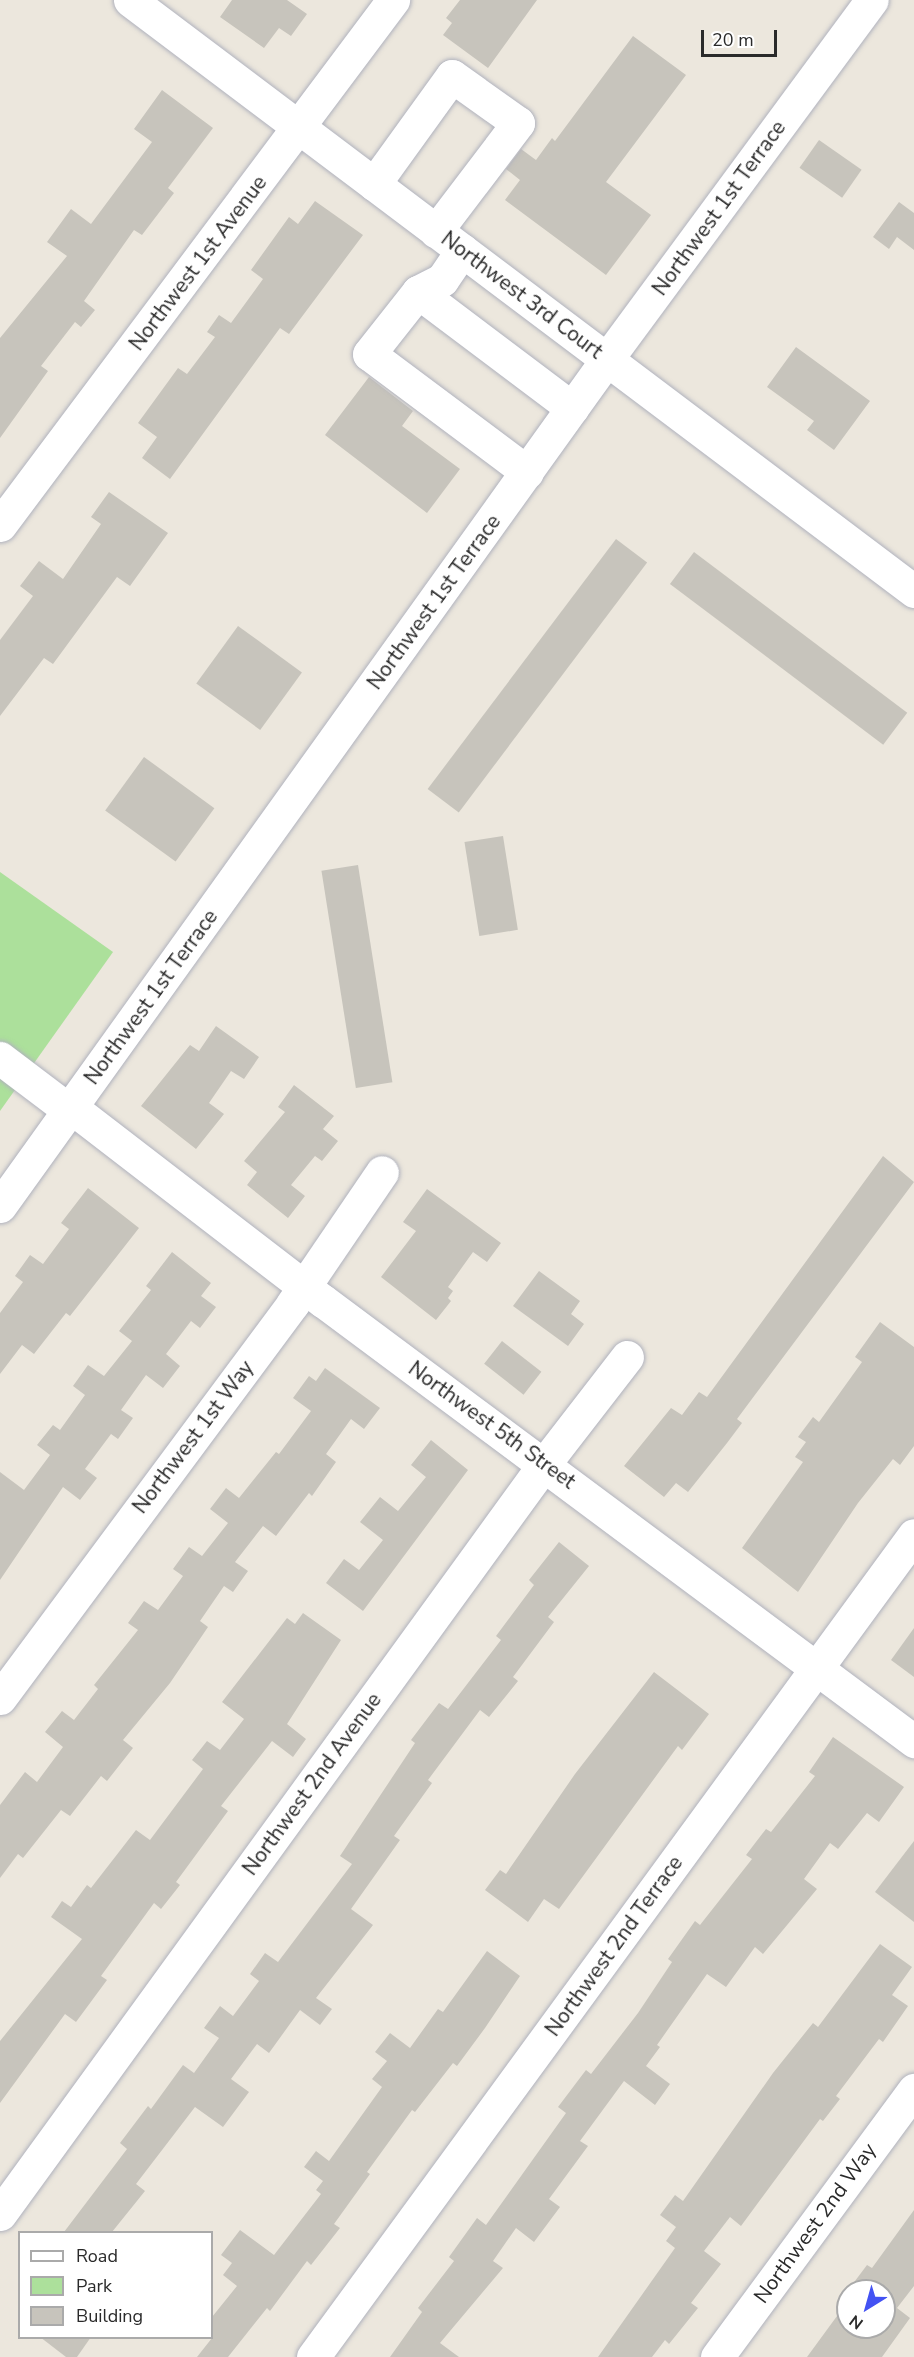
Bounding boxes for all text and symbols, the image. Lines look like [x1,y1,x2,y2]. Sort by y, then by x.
scale bar [704,18,780,56]
text: 20 m [712,28,754,52]
street label: Northwest 1st Terrace [647,116,791,300]
street label: Northwest 1st Avenue [124,170,272,356]
street label: Northwest 3rd Court [436,226,608,364]
street label: Northwest 1st Terrace [362,510,506,694]
street label: Northwest 1st Terrace [79,905,223,1089]
street label: Northwest 1st Way [127,1356,259,1518]
street label: Northwest 5th Street [404,1356,580,1494]
street label: Northwest 2nd Avenue [237,1688,387,1880]
street label: Northwest 2nd Terrace [540,1851,688,2041]
street label: Northwest 2nd Way [748,2138,882,2308]
legend [18,2231,213,2339]
text: Road [76,2244,118,2268]
text: Park [76,2274,112,2298]
north arrow [836,2279,896,2339]
text: Building [76,2304,143,2328]
text: N [845,2309,868,2334]

